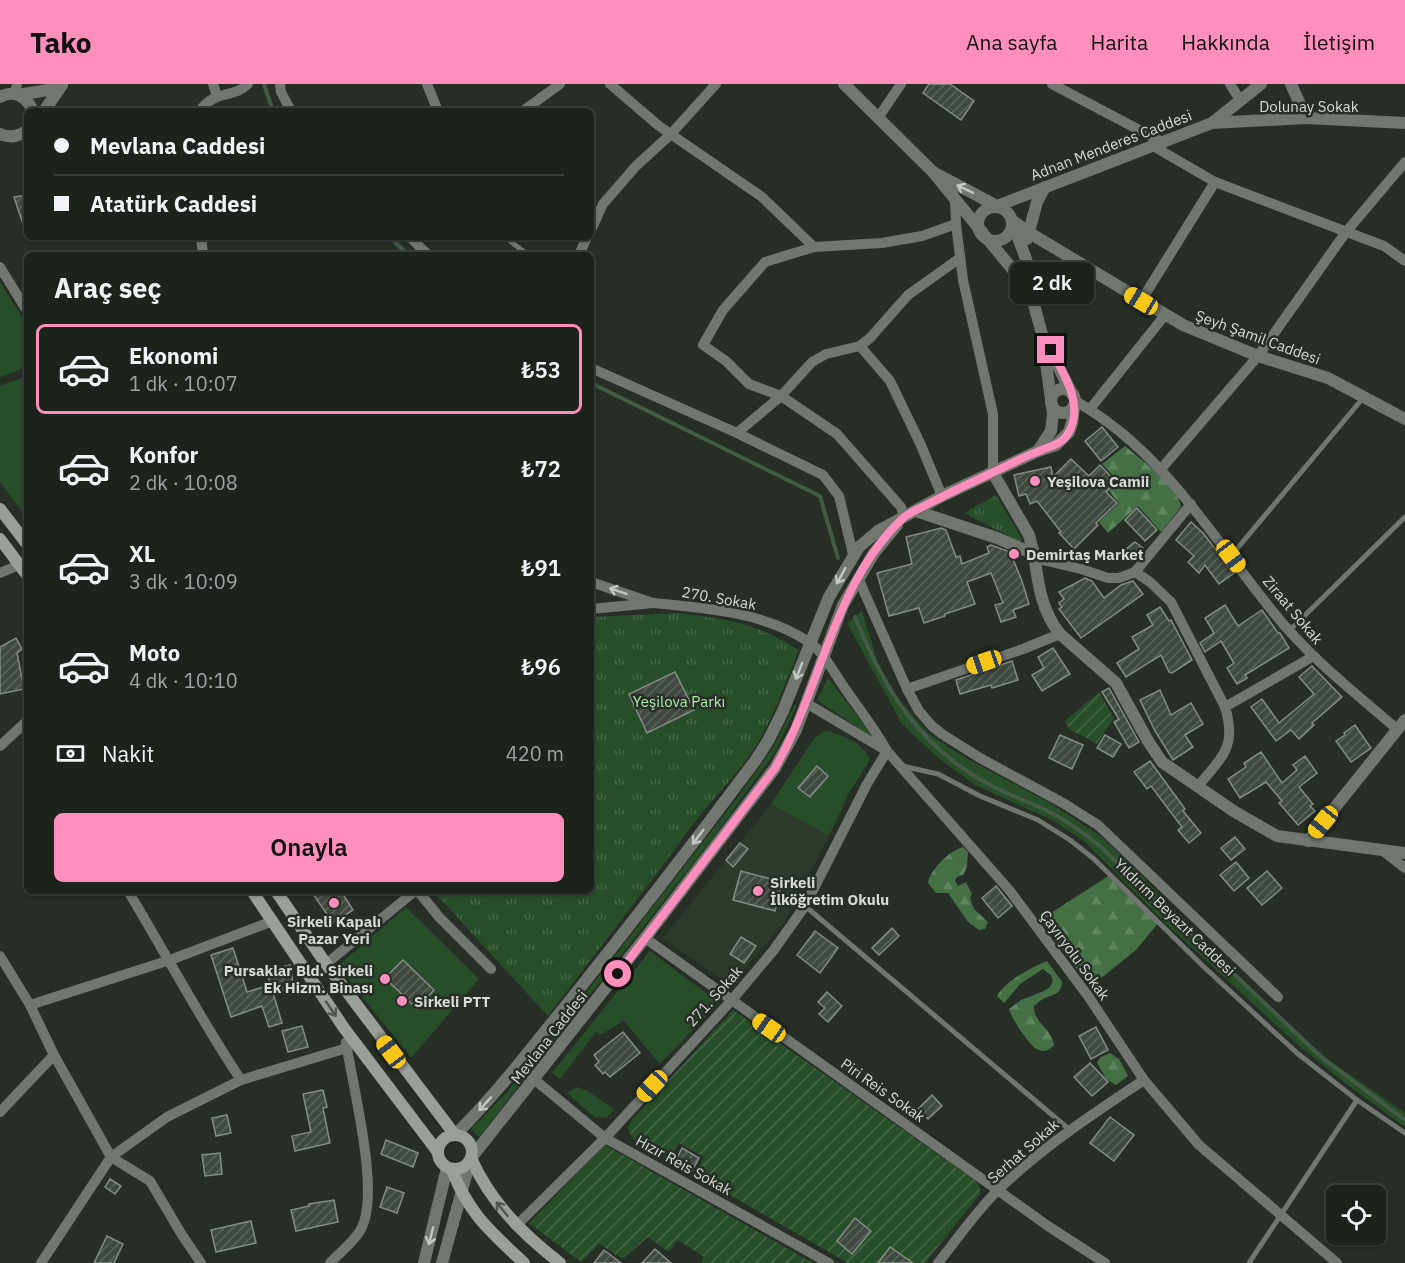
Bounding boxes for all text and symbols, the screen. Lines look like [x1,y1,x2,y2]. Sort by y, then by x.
text: Tako [30,24,92,61]
text: Ana sayfa [966,28,1058,56]
text: Harita [1091,28,1148,56]
text: Hakkında [1181,28,1270,56]
text: İletişim [1303,28,1375,56]
street label: Dolunay Sokak [1259,97,1359,116]
street label: Adnan Menderes Caddesi [1028,105,1194,185]
text: Mevlana Caddesi [90,131,265,160]
one-way arrow [957,182,975,194]
text: Atatürk Caddesi [90,189,257,218]
callout: 2 dk [1009,263,1093,305]
text: 2 dk [1032,269,1072,296]
text: Araç seç [54,270,161,305]
car [1121,284,1161,318]
street label: Şeyh Şamil Caddesi [1193,306,1323,368]
route end [1037,336,1064,363]
text: Ekonomi [129,341,218,370]
icon: car [57,342,111,396]
text: ₺53 [521,355,561,384]
text: 1 dk · 10:07 [129,370,238,397]
text: Konfor [129,440,198,469]
icon: car [57,441,111,495]
text: ₺72 [521,454,561,483]
text: 2 dk · 10:08 [129,469,238,496]
place label: Yeşilova Camii [1047,472,1149,491]
marker: Yeşilova Camii [1028,474,1042,488]
car [1213,536,1249,576]
text: XL [129,539,155,568]
icon: car [57,540,111,594]
place label: Demirtaş Market [1026,545,1144,564]
marker: Demirtaş Market [1007,547,1021,561]
text: ₺91 [521,553,561,582]
one-way arrow [834,567,846,584]
text: 3 dk · 10:09 [129,568,238,595]
street label: Ziraat Sokak [1259,572,1327,648]
street label: 270. Sokak [680,582,758,614]
one-way arrow [609,584,628,595]
text: Moto [129,638,180,667]
icon: car [57,639,111,693]
car [964,648,1004,676]
text: ₺96 [521,652,561,681]
one-way arrow [793,661,804,680]
text: 4 dk · 10:10 [129,667,238,694]
park label: Yeşilova Parkı [633,692,725,711]
icon: cash [54,737,87,770]
text: Nakit [102,739,154,768]
text: 420 m [506,740,564,767]
car [1305,802,1341,842]
button: Onayla [54,813,564,882]
one-way arrow [692,828,705,844]
street label: Yıldırım Beyazıt Caddesi [1110,854,1240,980]
place label: Sirkeli İlköğretim Okulu [770,873,889,909]
marker: Sirkeli İlköğretim Okulu [751,884,765,898]
marker: Sirkeli Kapalı Pazar Yeri [327,896,341,910]
street label: Çayıryolu Sokak [1036,906,1114,1004]
place label: Sirkeli Kapalı Pazar Yeri [287,912,381,948]
route start [604,960,631,987]
place label: Pursaklar Bld. Sirkeli Ek Hizm. Binası [224,961,373,997]
street label: 271. Sokak [682,962,746,1030]
marker: Pursaklar Bld. Sirkeli Ek Hizm. Binası [378,972,392,986]
street label: Mevlana Caddesi [506,986,592,1088]
place label: Sirkeli PTT [414,992,491,1011]
marker: Sirkeli PTT [395,994,409,1008]
one-way arrow [325,1001,337,1017]
car [749,1010,789,1046]
car [373,1032,409,1072]
street label: Piri Reis Sokak [837,1054,929,1126]
car [633,1067,671,1105]
one-way arrow [478,1096,492,1111]
street label: Serhat Sokak [983,1115,1063,1187]
street label: Hızır Reis Sokak [633,1131,736,1199]
map controls [1326,1185,1386,1245]
button: locate [1326,1185,1386,1245]
one-way arrow [496,1201,509,1217]
one-way arrow [424,1226,436,1245]

